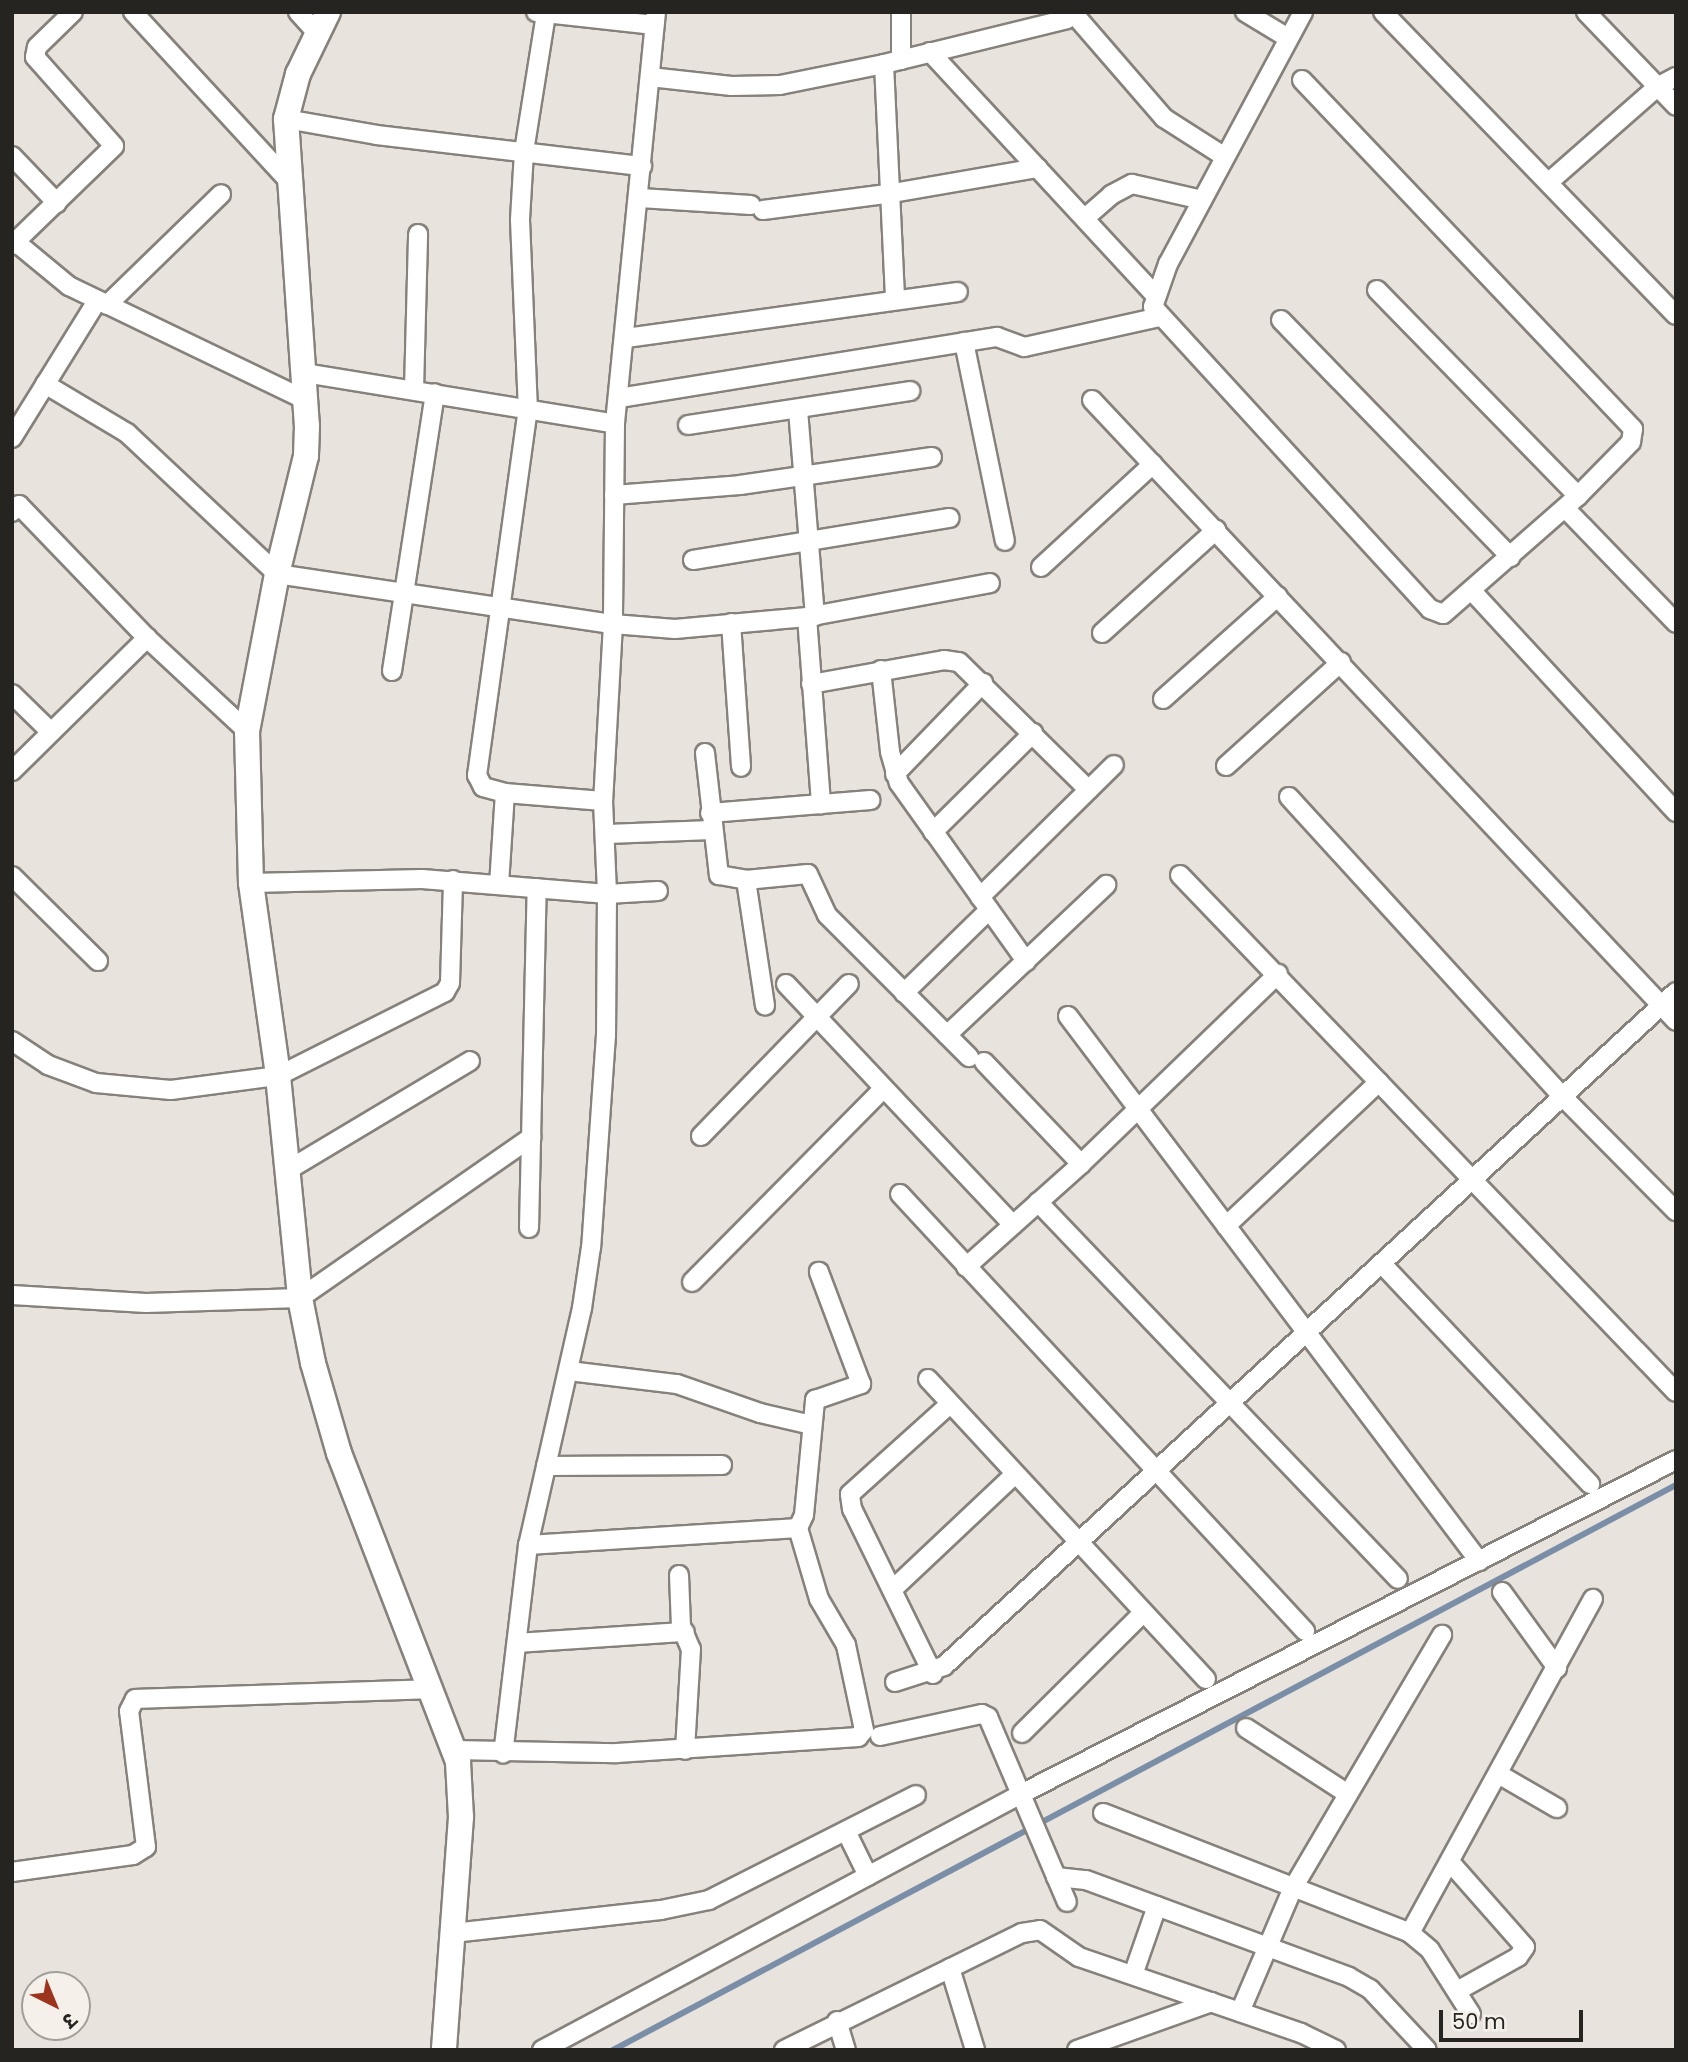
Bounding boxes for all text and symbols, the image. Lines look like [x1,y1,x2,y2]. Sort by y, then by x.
north arrow [21,1971,91,2041]
scale bar [1443,1996,1586,2040]
text: उ [56,2007,82,2034]
text: 50 m [1452,2007,1506,2036]

